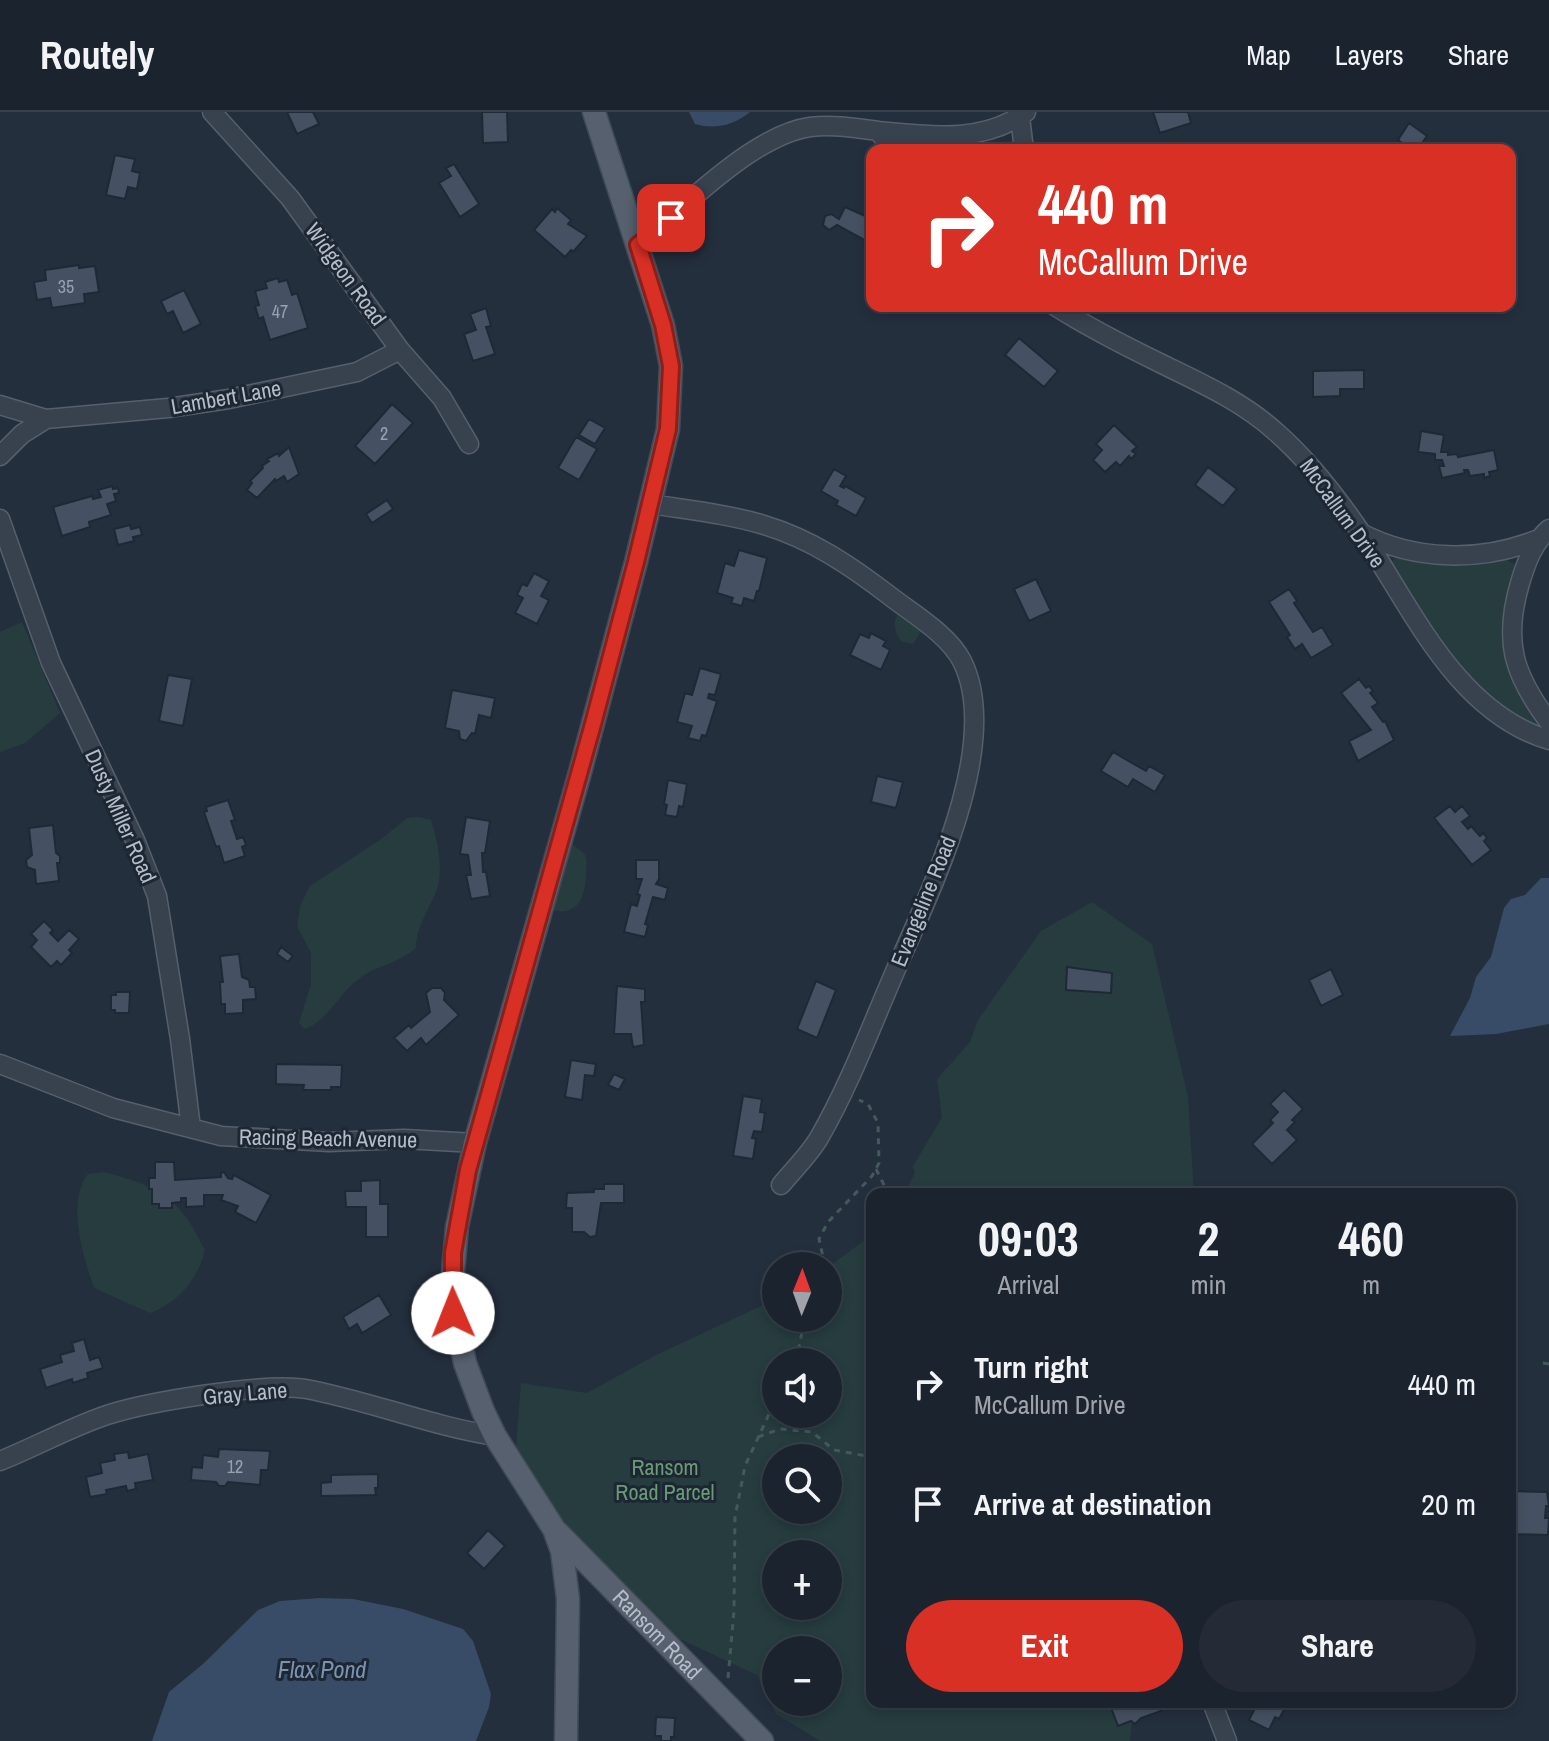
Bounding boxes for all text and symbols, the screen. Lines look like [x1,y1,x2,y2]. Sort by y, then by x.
text: Routely [40,30,154,81]
text: Map [1246,36,1291,74]
text: Layers [1335,36,1404,74]
text: Share [1448,36,1509,74]
text: 440 m [1038,166,1168,241]
icon: right [906,176,1010,280]
pin [637,184,705,252]
icon: arrive [649,196,693,240]
street label: Widgeon Road [298,217,394,331]
text: McCallum Drive [1038,238,1248,286]
house number: 35 [58,274,74,299]
house number: 47 [272,299,288,324]
street label: Lambert Lane [169,373,283,421]
house number: 2 [380,421,388,446]
street label: McCallum Drive [1293,452,1393,574]
street label: Dusty Miller Road [78,744,164,888]
street label: Evangeline Road [883,831,963,971]
street label: Racing Beach Avenue [239,1121,417,1155]
text: 09:03 [978,1206,1079,1271]
text: 2 [1198,1206,1219,1271]
text: 460 [1338,1206,1404,1271]
north arrow [762,1252,842,1332]
map controls [762,1252,842,1716]
text: Arrival [998,1267,1059,1302]
text: min [1191,1267,1226,1302]
text: m [1362,1267,1380,1302]
position arrow [411,1271,495,1355]
text: Turn right [974,1347,1088,1387]
button: sound [762,1348,842,1428]
icon: right [906,1362,950,1406]
text: 440 m [1408,1364,1476,1404]
street label: Gray Lane [202,1374,288,1412]
text: McCallum Drive [974,1387,1126,1422]
button: search [762,1444,842,1524]
park label: Ransom Road Parcel [615,1452,715,1507]
house number: 12 [227,1454,243,1479]
icon: arrive [906,1482,950,1526]
text: Arrive at destination [974,1484,1212,1524]
text: 20 m [1421,1484,1476,1524]
button: + [762,1540,842,1620]
street label: Ransom Road [606,1583,709,1686]
button: Exit [906,1600,1183,1692]
button: Share [1199,1600,1476,1692]
button: − [762,1636,842,1716]
water label: Flax Pond [278,1653,367,1685]

